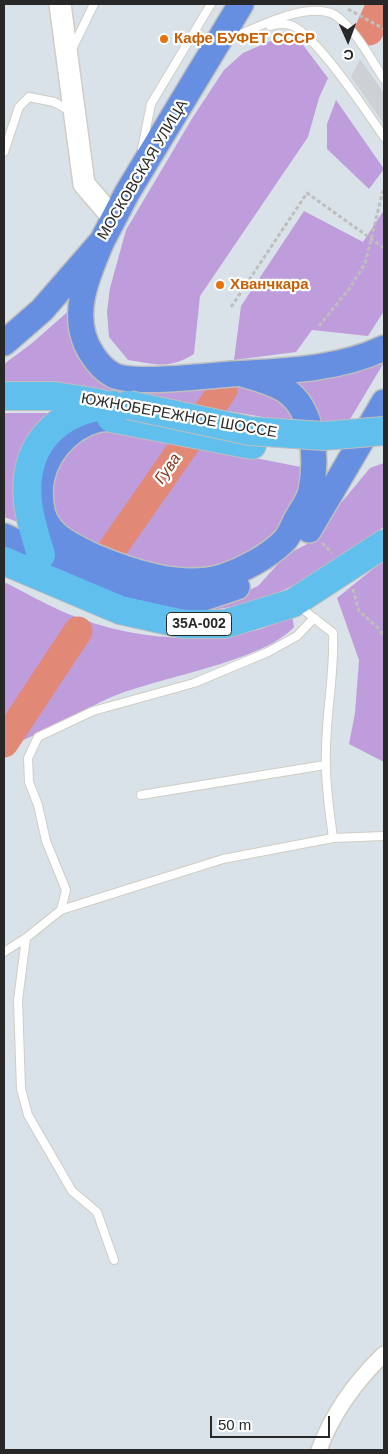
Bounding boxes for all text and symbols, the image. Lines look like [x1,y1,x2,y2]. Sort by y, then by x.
north arrow [323,15,373,65]
place label: Кафе БУФЕТ СССР [174,30,315,48]
marker: Кафе БУФЕТ СССР [158,33,170,45]
text: С [343,47,354,63]
street label: МОСКОВСКАЯ УЛИЦА [94,97,192,243]
place label: Хванчкара [230,276,308,294]
marker: Хванчкара [214,279,226,291]
street label: ЮЖНОБЕРЕЖНОЕ ШОССЕ [80,390,278,442]
water label: Гува [151,450,185,488]
road number: 35А-002 [166,612,232,636]
scale bar [213,1406,333,1438]
text: 50 m [218,1416,251,1433]

